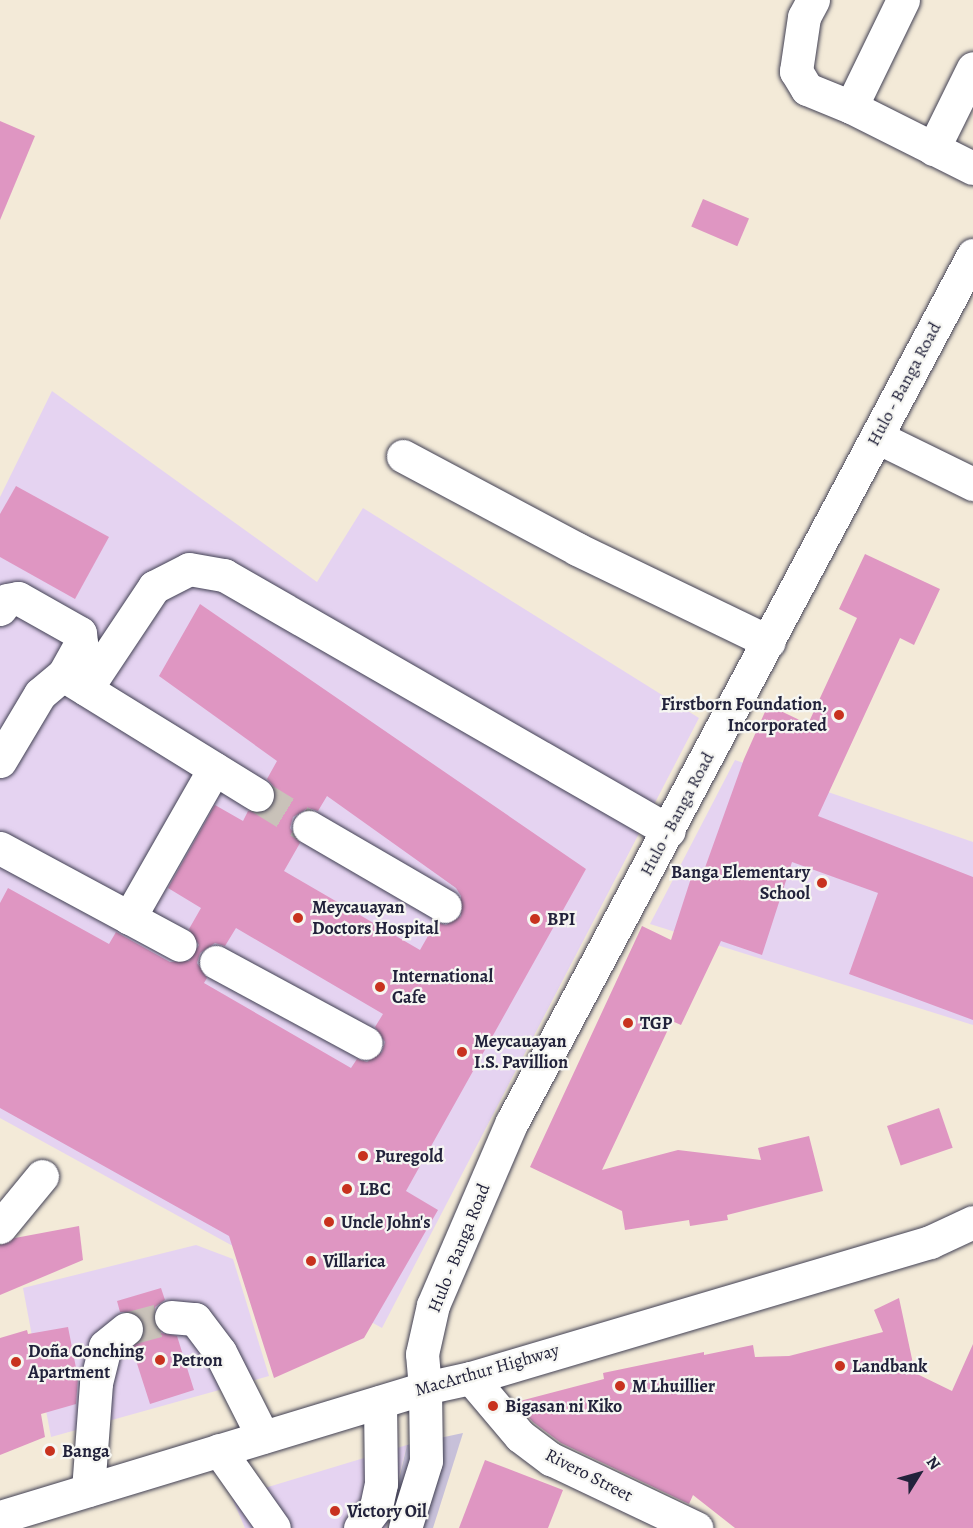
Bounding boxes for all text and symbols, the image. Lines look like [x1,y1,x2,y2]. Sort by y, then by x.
street label: Hulo - Banga Road [862,318,946,450]
place label: Firstborn Foundation, Incorporated [661,694,827,736]
marker: Firstborn Foundation, Incorporated [832,708,846,722]
street label: Hulo - Banga Road [635,748,719,880]
place label: Banga Elementary School [671,862,810,904]
marker: Banga Elementary School [815,876,829,890]
place label: Meycauayan Doctors Hospital [312,897,439,940]
place label: BPI [547,908,575,930]
marker: Meycauayan Doctors Hospital [289,909,307,927]
marker: BPI [528,912,542,926]
place label: International Cafe [392,966,493,1008]
marker: International Cafe [373,980,387,994]
place label: TGP [640,1012,672,1034]
marker: TGP [621,1016,635,1030]
place label: Meycauayan I.S. Pavillion [474,1031,568,1074]
marker: Meycauayan I.S. Pavillion [455,1045,469,1059]
place label: Puregold [375,1145,443,1167]
marker: Puregold [356,1149,370,1163]
place label: LBC [359,1178,391,1200]
street label: Hulo - Banga Road [423,1180,495,1316]
marker: LBC [340,1182,354,1196]
place label: Uncle John's [341,1211,431,1233]
marker: Uncle John's [322,1215,336,1229]
place label: Villarica [323,1250,386,1272]
marker: Villarica [304,1254,318,1268]
street label: MacArthur Highway [412,1339,562,1401]
place label: Doña Conching Apartment [28,1341,144,1384]
place label: Petron [172,1349,223,1371]
marker: Petron [153,1353,167,1367]
marker: Doña Conching Apartment [9,1355,23,1369]
place label: Landbank [852,1355,927,1377]
marker: Landbank [833,1359,847,1373]
place label: M Lhuillier [632,1375,715,1397]
marker: M Lhuillier [613,1379,627,1393]
place label: Bigasan ni Kiko [505,1395,622,1417]
marker: Bigasan ni Kiko [486,1399,500,1413]
place label: Banga [62,1440,110,1462]
marker: Banga [43,1444,57,1458]
street label: Rivero Street [542,1444,636,1506]
north arrow [889,1444,949,1504]
text: N [921,1452,946,1474]
place label: Victory Oil [347,1500,427,1522]
marker: Victory Oil [328,1504,342,1518]

